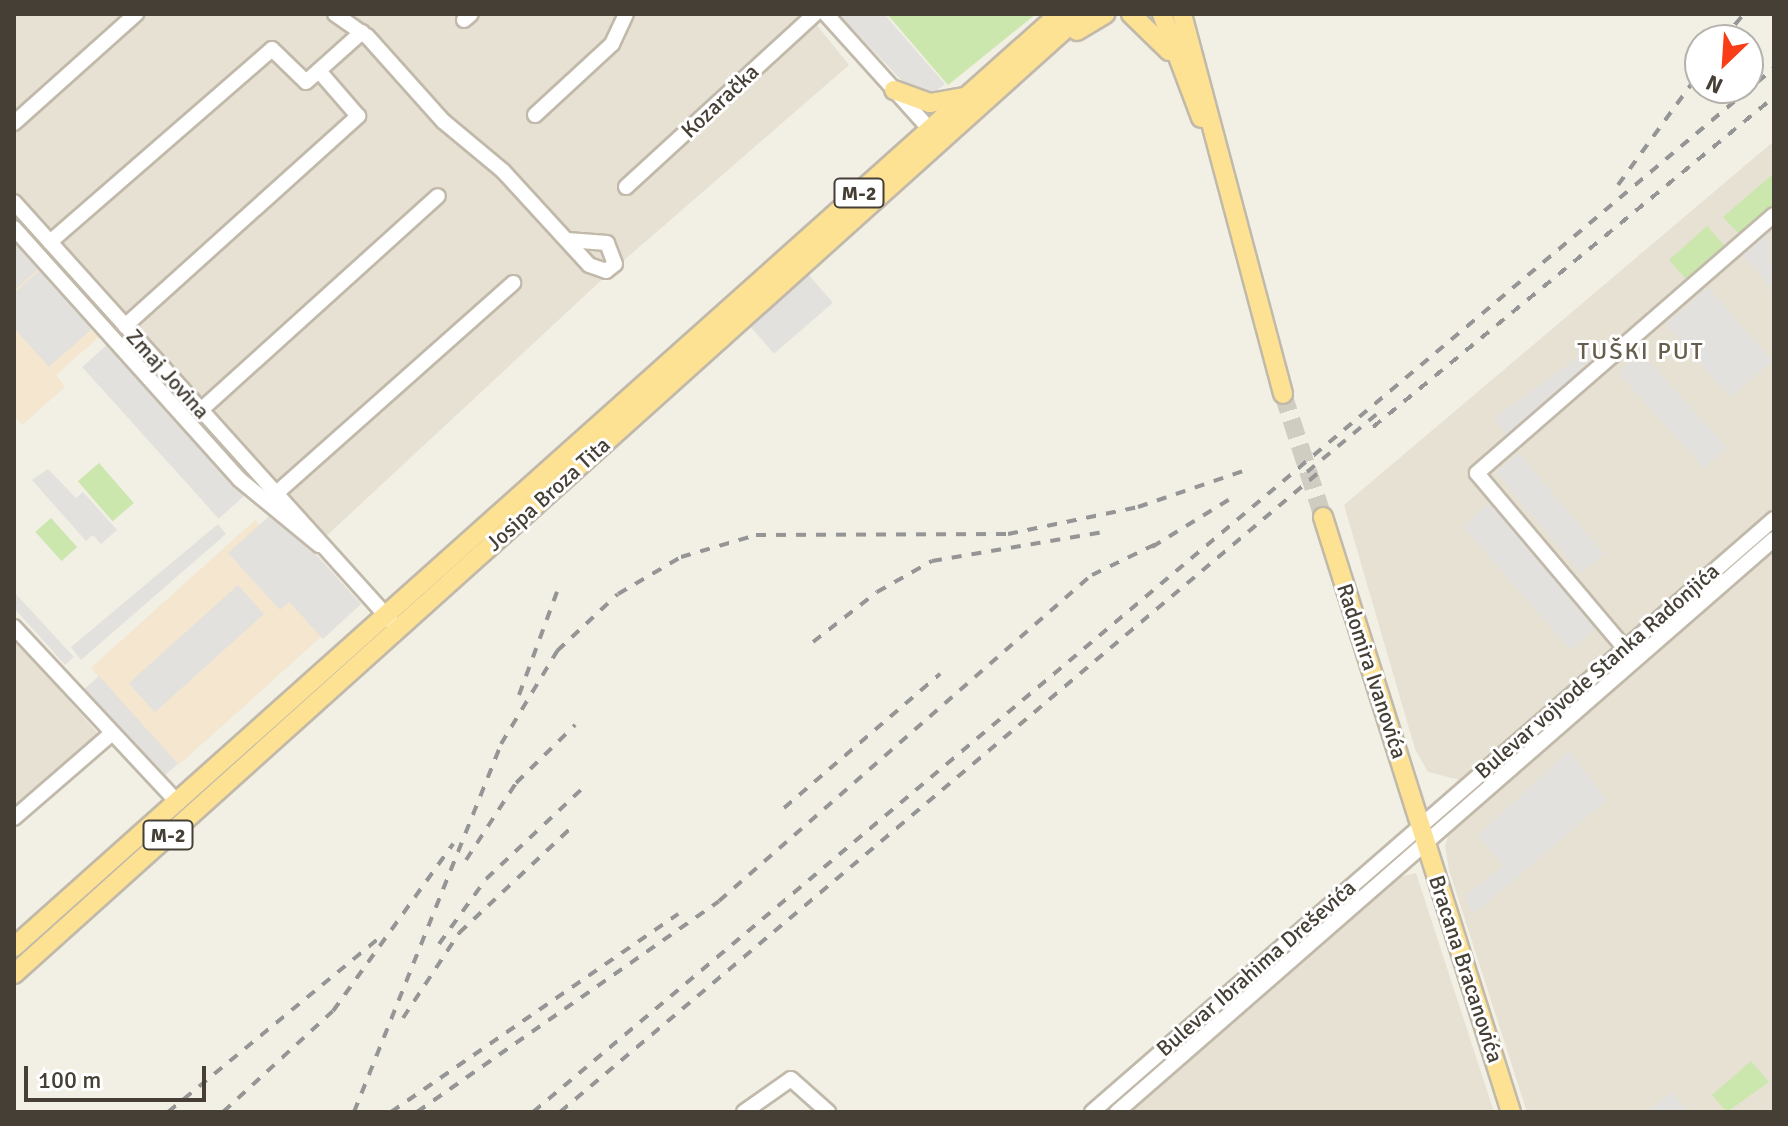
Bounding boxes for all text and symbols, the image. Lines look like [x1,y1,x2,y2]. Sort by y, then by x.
north arrow [1684,24,1764,104]
street label: Kozaračka [676,58,764,144]
text: N [1702,69,1727,100]
road number: M-2 [833,177,885,209]
street label: Zmaj Jovina [121,324,215,424]
district label: TUŠKI PUT [1577,338,1705,366]
street label: Josipa Broza Tita [481,431,615,557]
street label: Bulevar vojvode Stanka Radonjića [1469,558,1725,784]
street label: Radomira Ivanovića [1331,580,1413,762]
road number: M-2 [142,819,194,851]
street label: Bracana Bracanovića [1423,872,1509,1066]
street label: Bulevar Ibrahima Dreševića [1151,874,1361,1062]
scale bar [28,1050,210,1100]
text: 100 m [38,1065,101,1095]

